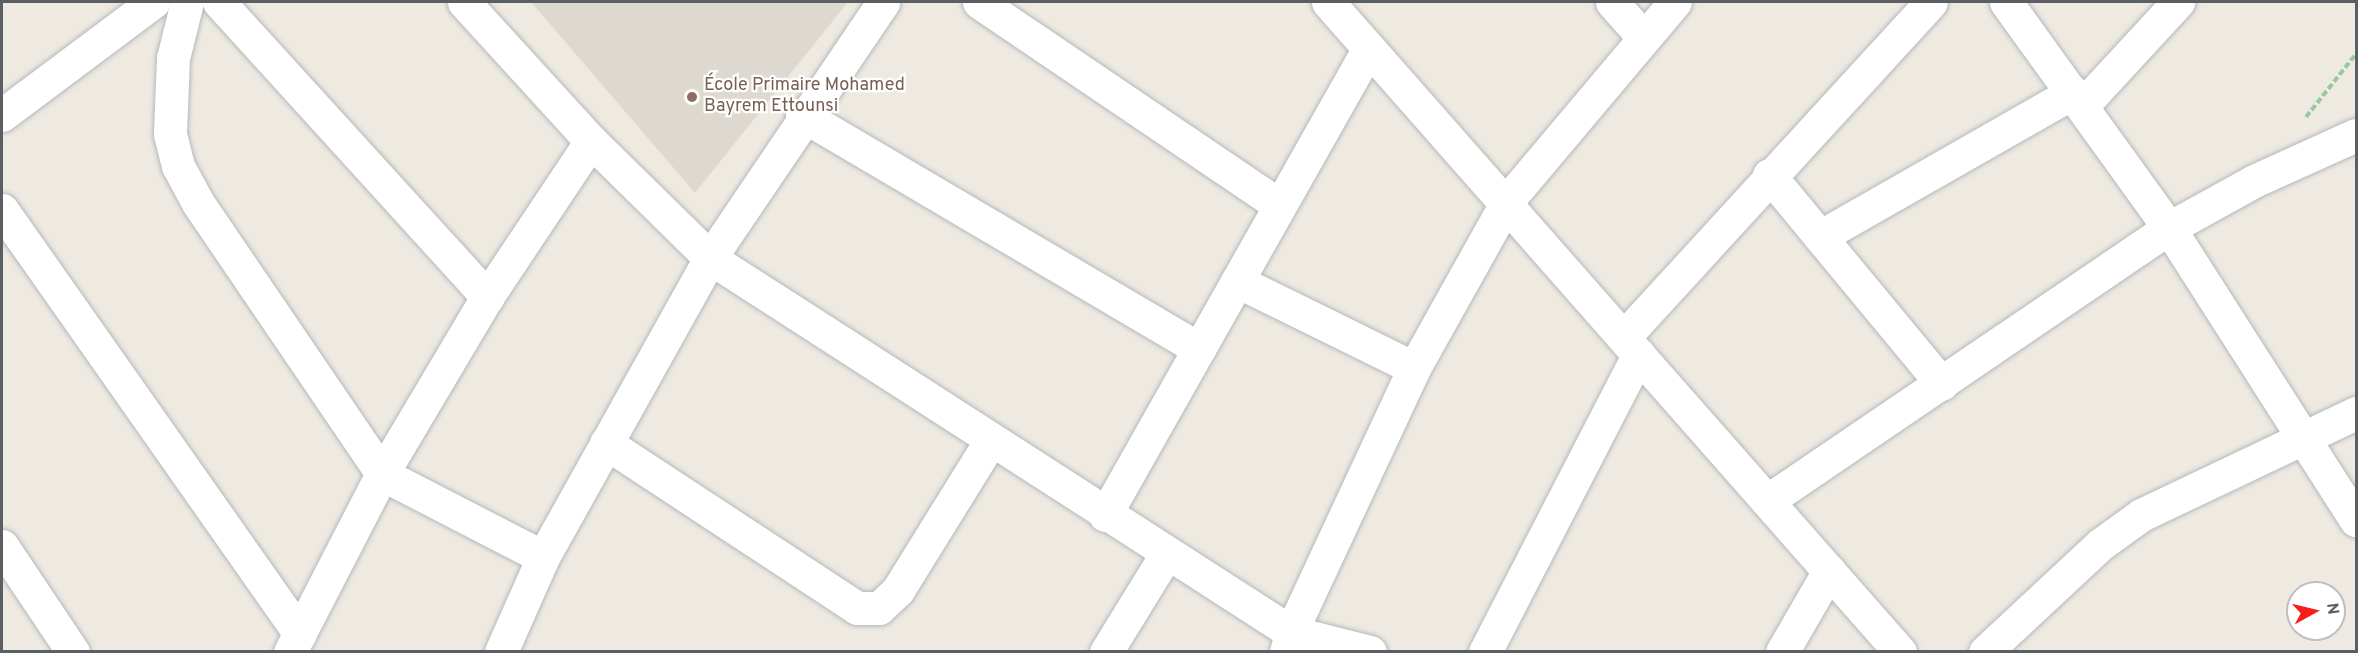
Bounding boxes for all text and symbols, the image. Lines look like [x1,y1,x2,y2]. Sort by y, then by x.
place label: École Primaire Mohamed Bayrem Ettounsi [704,76,905,118]
marker: École Primaire Mohamed Bayrem Ettounsi [685,90,699,104]
north arrow [2286,581,2346,641]
text: N [2321,602,2343,616]

